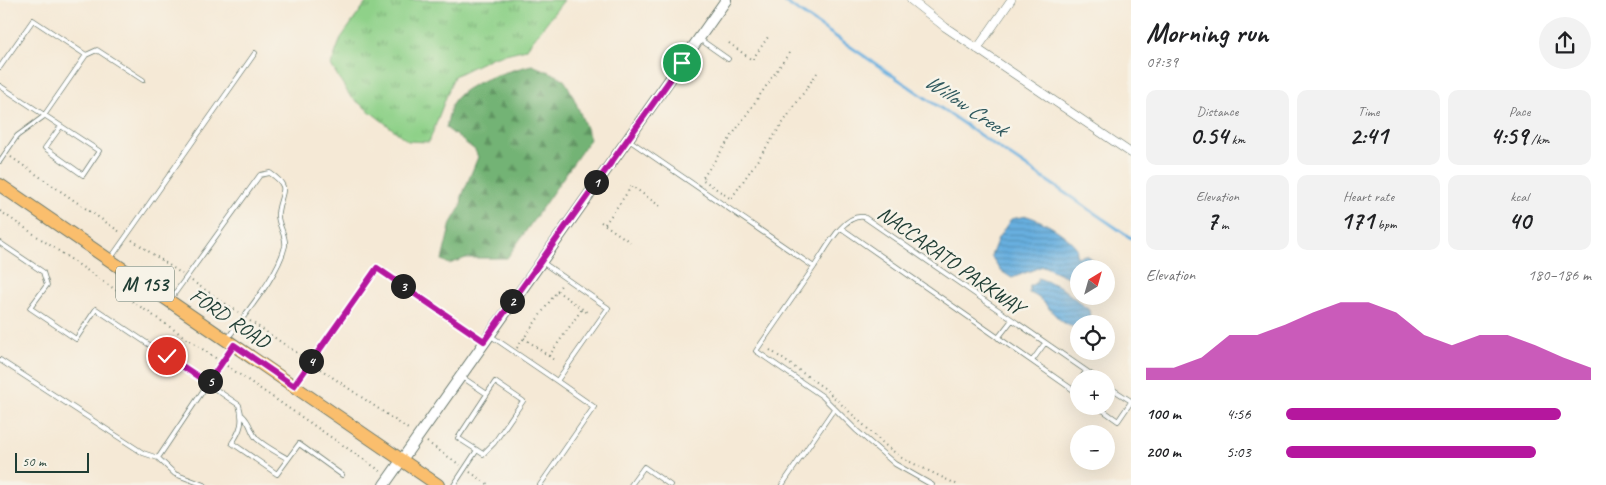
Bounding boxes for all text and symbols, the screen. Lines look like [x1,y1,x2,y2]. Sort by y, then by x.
text: Morning run [1146,15,1268,50]
button: share [1539,17,1591,69]
pin [661,42,703,84]
icon: arrive [668,49,696,77]
text: 07:39 [1146,52,1178,72]
water label: Willow Creek [920,67,1016,145]
text: Distance [1197,103,1238,120]
text: Time [1358,103,1379,120]
text: Pace [1509,103,1530,120]
text: 0.54 [1190,120,1228,152]
text: 2:41 [1349,120,1388,152]
text: 4:59 [1490,120,1528,152]
text: km [1228,131,1245,148]
text: /km [1528,131,1549,148]
pin: 1 [584,170,608,194]
text: 1 [593,174,600,191]
text: Elevation [1196,188,1239,205]
text: Heart rate [1343,188,1394,205]
text: kcal [1510,188,1529,205]
street label: NACCARATO PARKWAY [873,200,1033,323]
text: 7 [1206,205,1217,237]
text: 171 [1340,205,1374,237]
text: 40 [1508,205,1531,237]
text: m [1217,216,1229,233]
text: bpm [1374,216,1397,233]
north arrow [1070,260,1115,305]
map controls [1070,260,1115,470]
text: Elevation [1146,265,1195,285]
text: 180–186 m [1528,265,1591,285]
road number: M 153 [116,266,174,302]
pin: 3 [390,274,416,298]
text: 3 [400,278,407,295]
street label: FORD ROAD [185,282,277,355]
pin: 2 [500,288,524,314]
text: 2 [509,293,516,310]
button: locate [1070,315,1115,360]
pin [146,335,188,377]
icon: check [153,342,181,370]
pin: 4 [298,348,324,374]
text: 4 [308,353,315,370]
pin: 5 [198,368,222,394]
button: + [1070,370,1115,415]
text: 5 [207,373,214,390]
text: 100 m [1146,404,1181,424]
text: 4:56 [1226,404,1251,424]
button: − [1070,425,1115,470]
text: 200 m [1146,442,1181,462]
text: 5:03 [1226,442,1251,462]
scale bar [15,450,89,473]
text: 50 m [22,453,46,470]

